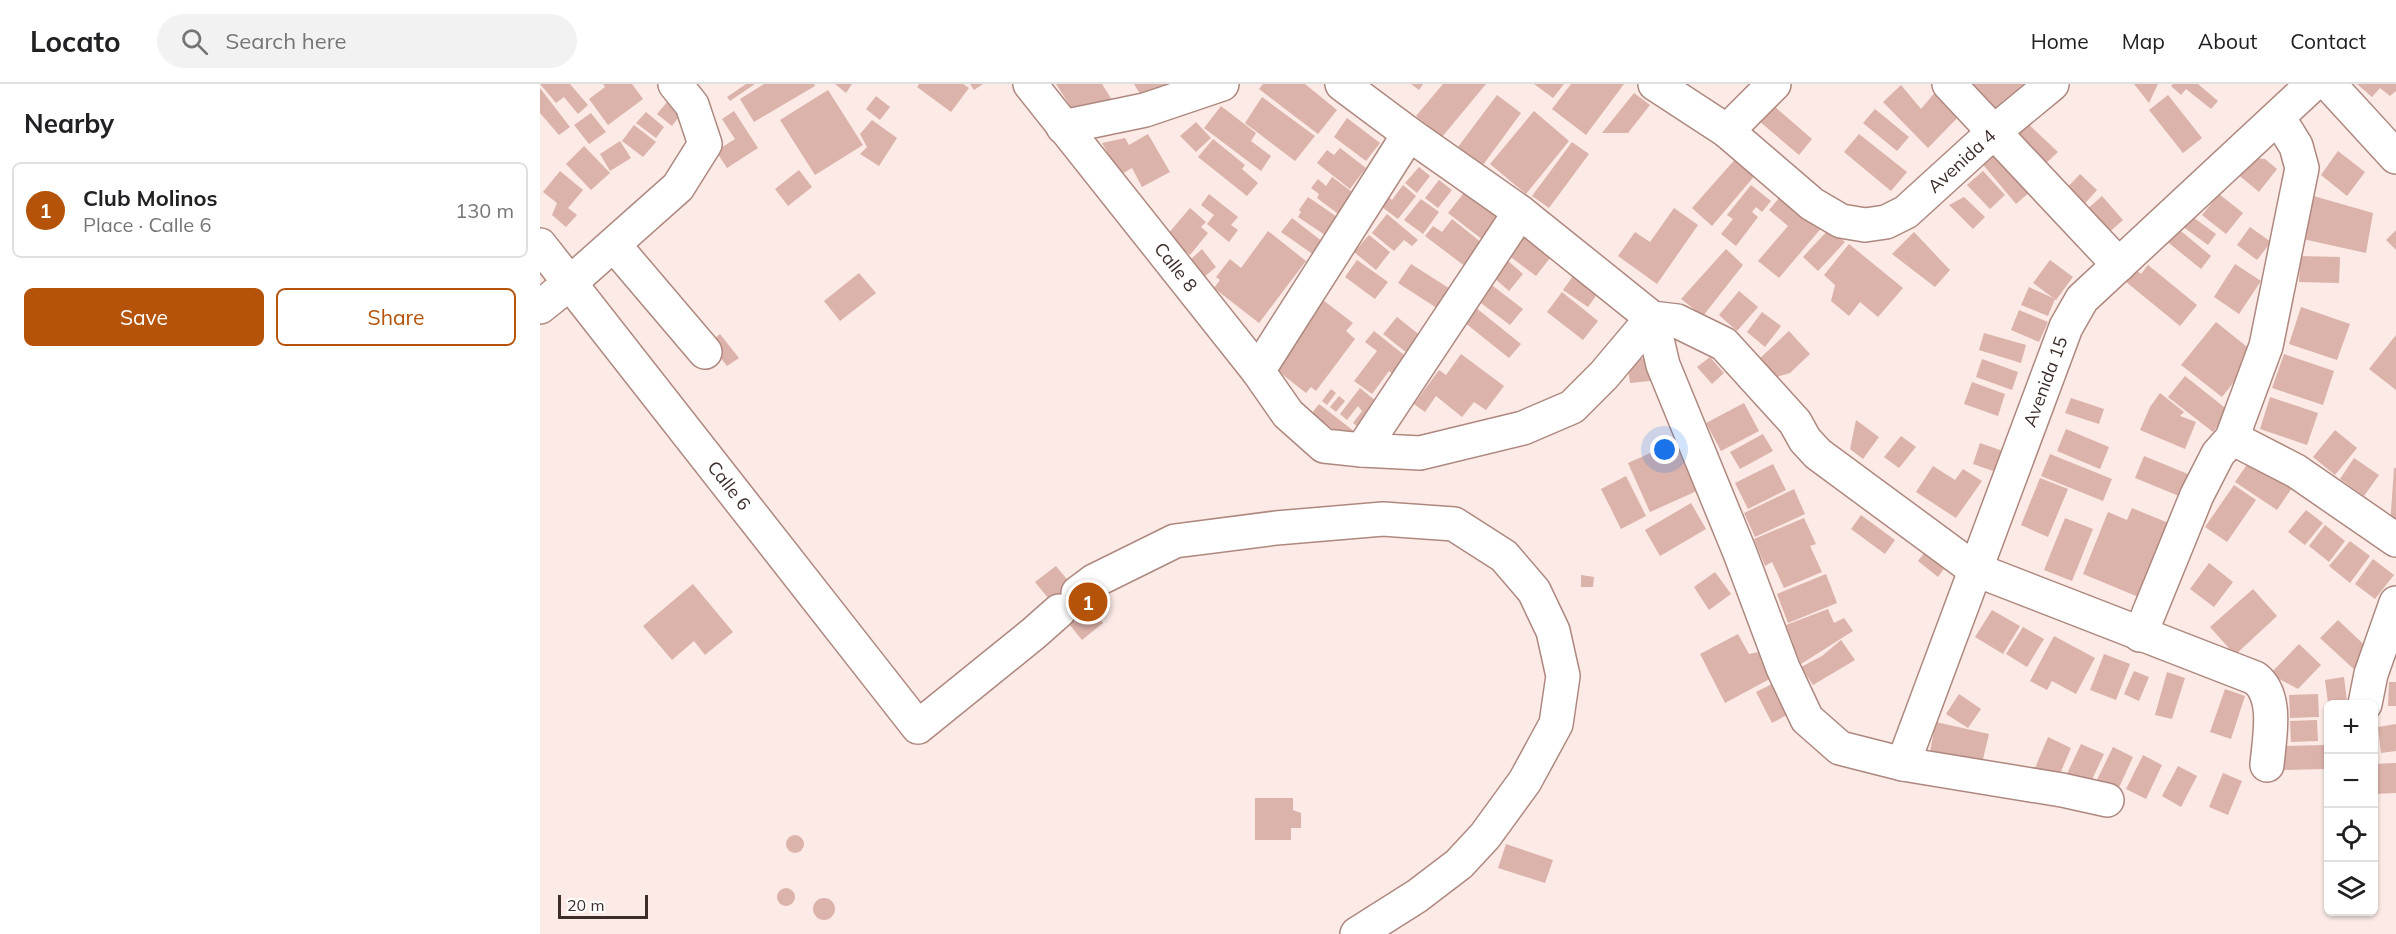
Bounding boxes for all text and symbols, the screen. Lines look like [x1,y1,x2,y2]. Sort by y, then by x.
search box [157,14,577,68]
text: Locato [30,24,121,59]
icon: search [178,25,211,58]
text: Search here [226,27,346,55]
text: Home [2031,28,2089,54]
text: Map [2122,28,2165,54]
text: About [2198,28,2257,54]
text: Contact [2290,28,2366,54]
text: Nearby [24,107,114,140]
street label: Avenida 4 [1923,124,2000,198]
text: Club Molinos [83,184,218,212]
text: 1 [40,198,52,223]
text: 130 m [455,198,514,223]
text: Place · Calle 6 [83,212,211,237]
street label: Calle 8 [1149,238,1203,296]
button: Save [24,288,264,346]
button: Share [276,288,516,346]
street label: Avenida 15 [2018,333,2073,430]
your location [1650,435,1679,464]
street label: Calle 6 [703,456,756,515]
pin: 1 [1068,580,1108,624]
map controls [2324,700,2378,916]
button: + [2324,700,2378,754]
button: − [2324,754,2378,808]
button: locate [2324,808,2378,862]
button: layers [2324,862,2378,916]
scale bar [558,892,648,920]
text: 20 m [567,895,604,915]

